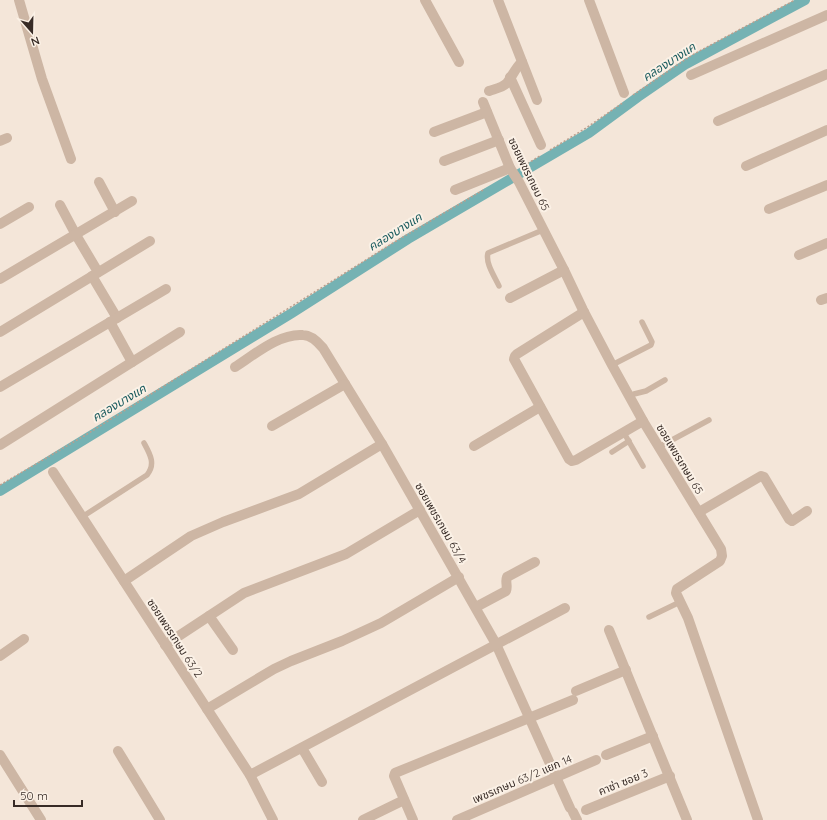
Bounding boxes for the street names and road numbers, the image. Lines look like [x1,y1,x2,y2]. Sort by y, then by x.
street label: ซอยเพชรเกษม 65 [505,135,553,213]
street label: ซอยเพชรเกษม 65 [653,421,707,497]
street label: ซอยเพชรเกษม 63/4 [412,480,470,566]
street label: ซอยเพชรเกษม 63/2 [144,596,206,680]
street label: เพชรเกษม 63/2 แยก 14 [470,752,574,806]
street label: คาซ่า ซอย 3 [596,766,650,798]

